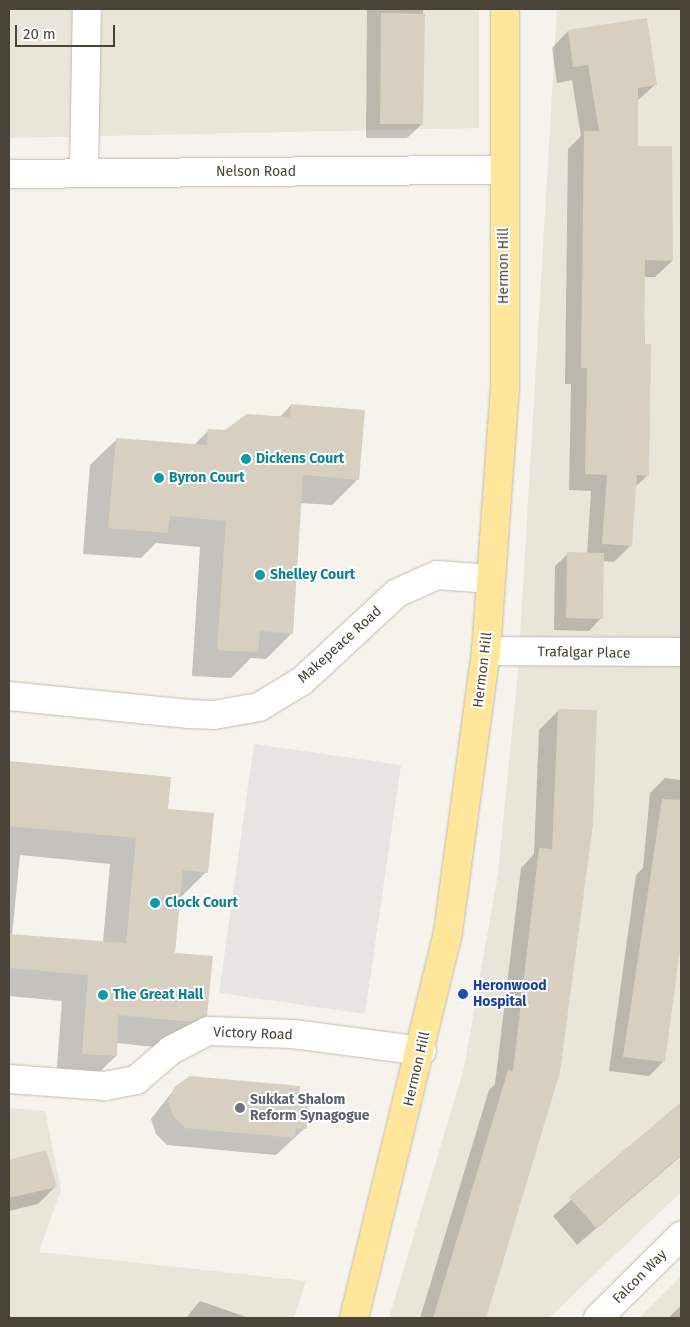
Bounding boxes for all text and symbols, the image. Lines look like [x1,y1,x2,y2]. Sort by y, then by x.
scale bar [18,15,118,47]
text: 20 m [23,25,56,43]
street label: Nelson Road [216,164,296,180]
street label: Hermon Hill [496,228,512,304]
place label: Dickens Court [256,451,344,467]
marker: Dickens Court [240,453,252,465]
place label: Byron Court [169,470,245,486]
marker: Byron Court [153,472,165,484]
place label: Shelley Court [270,567,355,583]
marker: Shelley Court [254,569,266,581]
street label: Makepeace Road [295,603,385,687]
street label: Hermon Hill [470,631,496,709]
street label: Trafalgar Place [537,644,631,662]
place label: Clock Court [165,895,238,911]
marker: Clock Court [149,897,161,909]
place label: Heronwood Hospital [473,978,547,1010]
place label: The Great Hall [113,987,203,1003]
marker: Heronwood Hospital [457,988,469,1000]
marker: The Great Hall [97,989,109,1001]
street label: Victory Road [213,1024,293,1044]
street label: Hermon Hill [400,1030,434,1108]
place label: Sukkat Shalom Reform Synagogue [250,1092,370,1124]
marker: Sukkat Shalom Reform Synagogue [234,1102,246,1114]
street label: Falcon Way [609,1246,671,1308]

